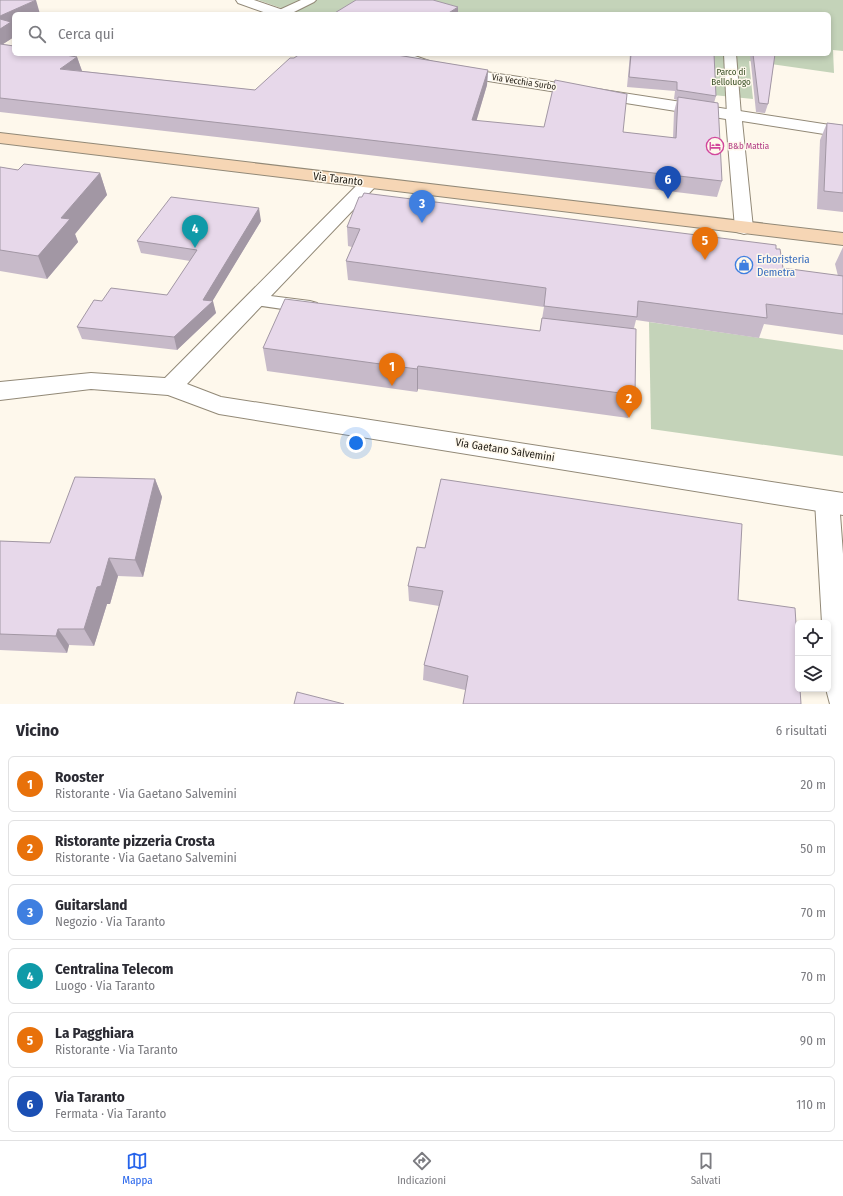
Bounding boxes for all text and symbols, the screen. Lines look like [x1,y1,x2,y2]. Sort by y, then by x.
search box [12,12,831,56]
icon: search [26,23,48,45]
text: Cerca qui [58,25,114,43]
park label: Parco di Belloluogo [711,67,751,87]
street label: Via Vecchia Surbo [491,72,557,92]
hotel icon: B&b Mattia [705,136,725,156]
place label: B&b Mattia [728,141,770,151]
pin: 6 [655,166,681,199]
street label: Via Taranto [312,169,364,189]
pin: 3 [409,190,435,223]
pin: 4 [182,215,208,248]
pin: 5 [692,227,718,260]
place label: Erboristeria Demetra [757,253,810,279]
shop icon: Erboristeria Demetra [734,255,754,275]
pin: 1 [379,353,405,386]
pin: 2 [616,385,642,418]
your location [346,433,366,453]
street label: Via Gaetano Salvemini [455,436,556,464]
map controls [795,620,831,692]
button: locate [795,620,831,656]
button: layers [795,656,831,692]
text: Vicino [16,720,59,741]
text: 6 risultati [776,723,827,738]
text: Rooster [55,768,104,786]
text: 1 [27,777,33,792]
text: 20 m [800,777,826,792]
text: Ristorante · Via Gaetano Salvemini [55,786,237,801]
text: Ristorante pizzeria Crosta [55,832,215,850]
text: 2 [27,841,33,856]
text: 50 m [800,841,826,856]
text: Ristorante · Via Gaetano Salvemini [55,850,237,865]
text: Guitarsland [55,896,128,914]
text: 3 [27,905,33,920]
text: 70 m [801,905,826,920]
text: Negozio · Via Taranto [55,914,165,929]
text: Centralina Telecom [55,960,174,978]
text: 4 [27,969,33,984]
text: 70 m [801,969,826,984]
text: Luogo · Via Taranto [55,978,155,993]
text: La Pagghiara [55,1024,134,1042]
text: 5 [27,1033,33,1048]
text: 90 m [800,1033,826,1048]
text: Ristorante · Via Taranto [55,1042,178,1057]
text: Via Taranto [55,1088,125,1106]
text: 6 [27,1097,33,1112]
text: 110 m [796,1097,826,1112]
text: Fermata · Via Taranto [55,1106,166,1121]
tab: Mappa [122,1150,153,1187]
tab: Indicazioni [397,1150,446,1187]
tab: Salvati [691,1150,721,1187]

